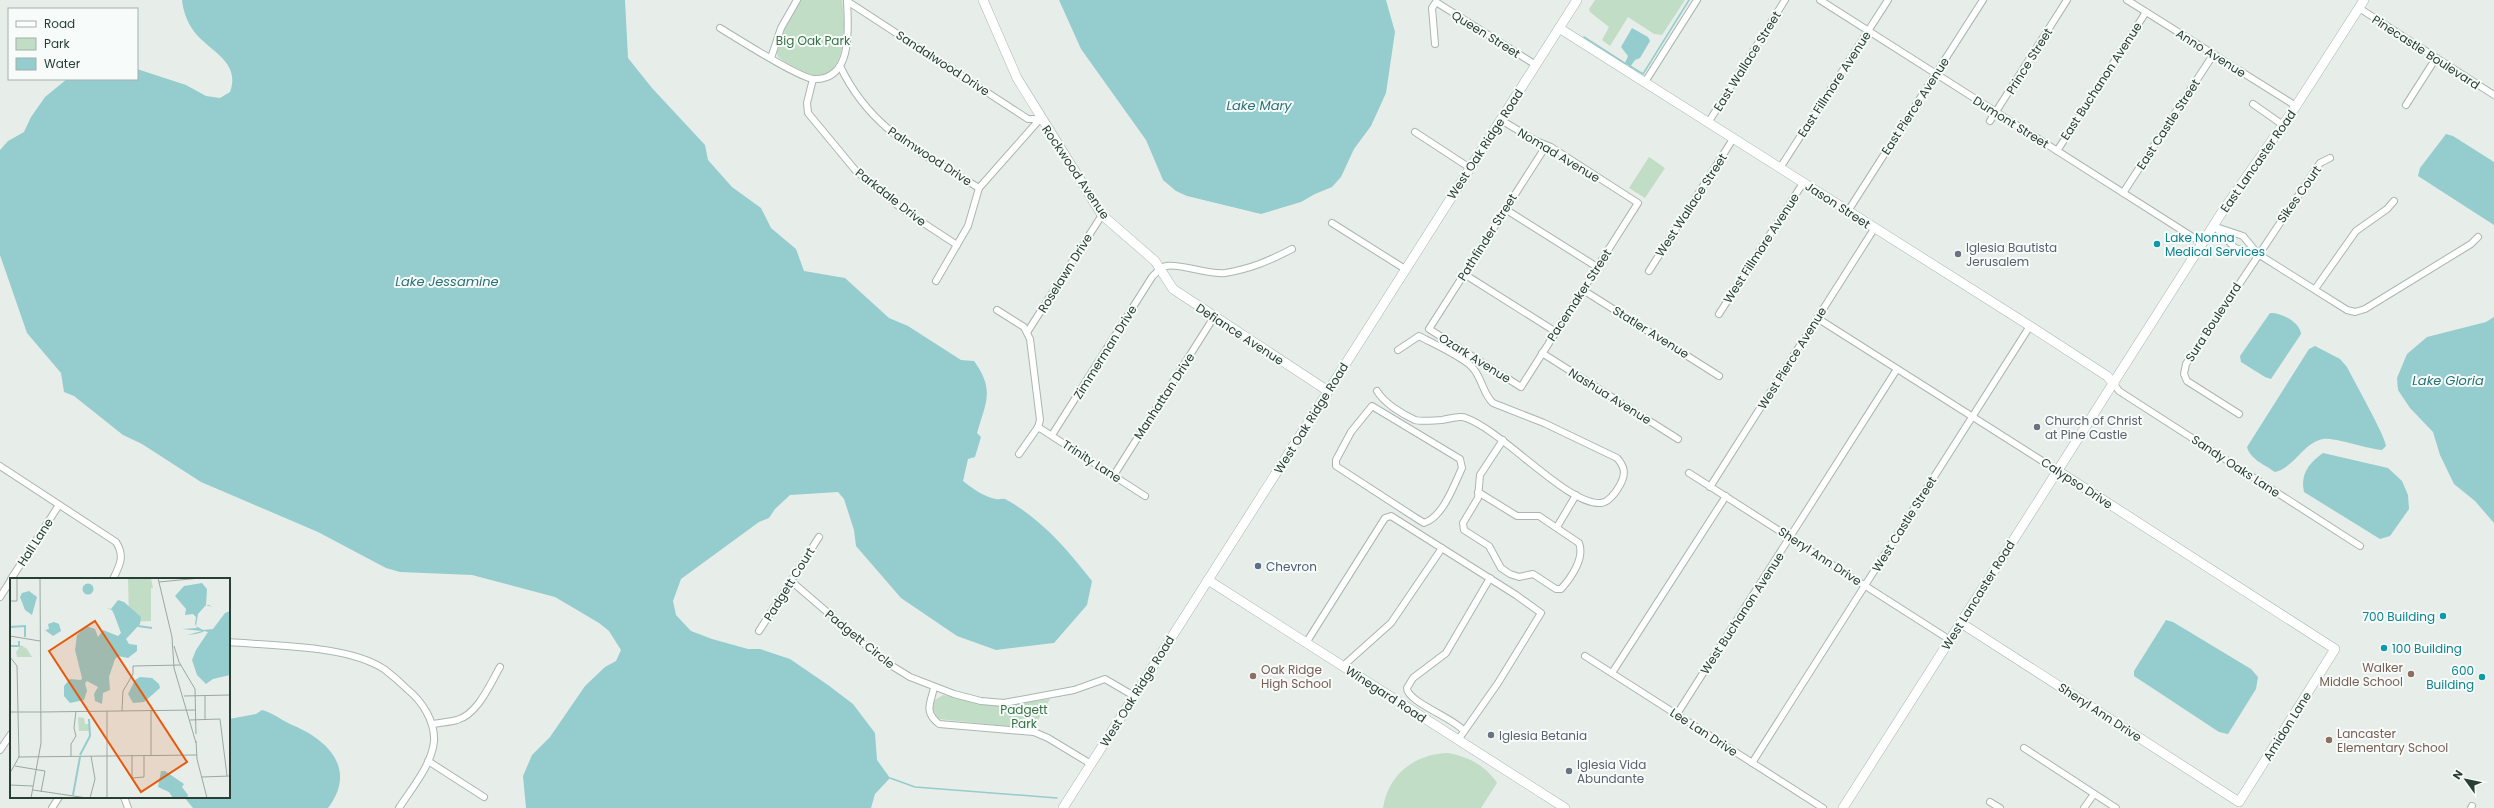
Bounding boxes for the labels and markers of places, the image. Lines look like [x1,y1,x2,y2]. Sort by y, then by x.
place label: Lake Nonna Medical Services [2165,229,2265,260]
place label: Iglesia Bautista Jerusalem [1966,239,2057,270]
marker: Lake Nonna Medical Services [2152,239,2162,249]
marker: Iglesia Bautista Jerusalem [1953,249,1963,259]
place label: Church of Christ at Pine Castle [2045,412,2142,443]
marker: Church of Christ at Pine Castle [2032,422,2042,432]
place label: Chevron [1266,558,1317,575]
marker: Chevron [1253,561,1263,571]
place label: 700 Building [2362,608,2435,625]
marker: 700 Building [2438,611,2448,621]
place label: 100 Building [2392,640,2462,657]
marker: 100 Building [2379,643,2389,653]
place label: Walker Middle School [2320,659,2404,690]
place label: Oak Ridge High School [1261,661,1332,692]
place label: 600 Building [2426,662,2474,693]
marker: Walker Middle School [2406,669,2416,679]
marker: Oak Ridge High School [1248,671,1258,681]
marker: 600 Building [2477,672,2487,682]
place label: Lancaster Elementary School [2337,725,2448,756]
place label: Iglesia Betania [1499,727,1587,744]
marker: Iglesia Betania [1486,730,1496,740]
marker: Lancaster Elementary School [2324,735,2334,745]
place label: Iglesia Vida Abundante [1577,756,1646,787]
marker: Iglesia Vida Abundante [1564,766,1574,776]

